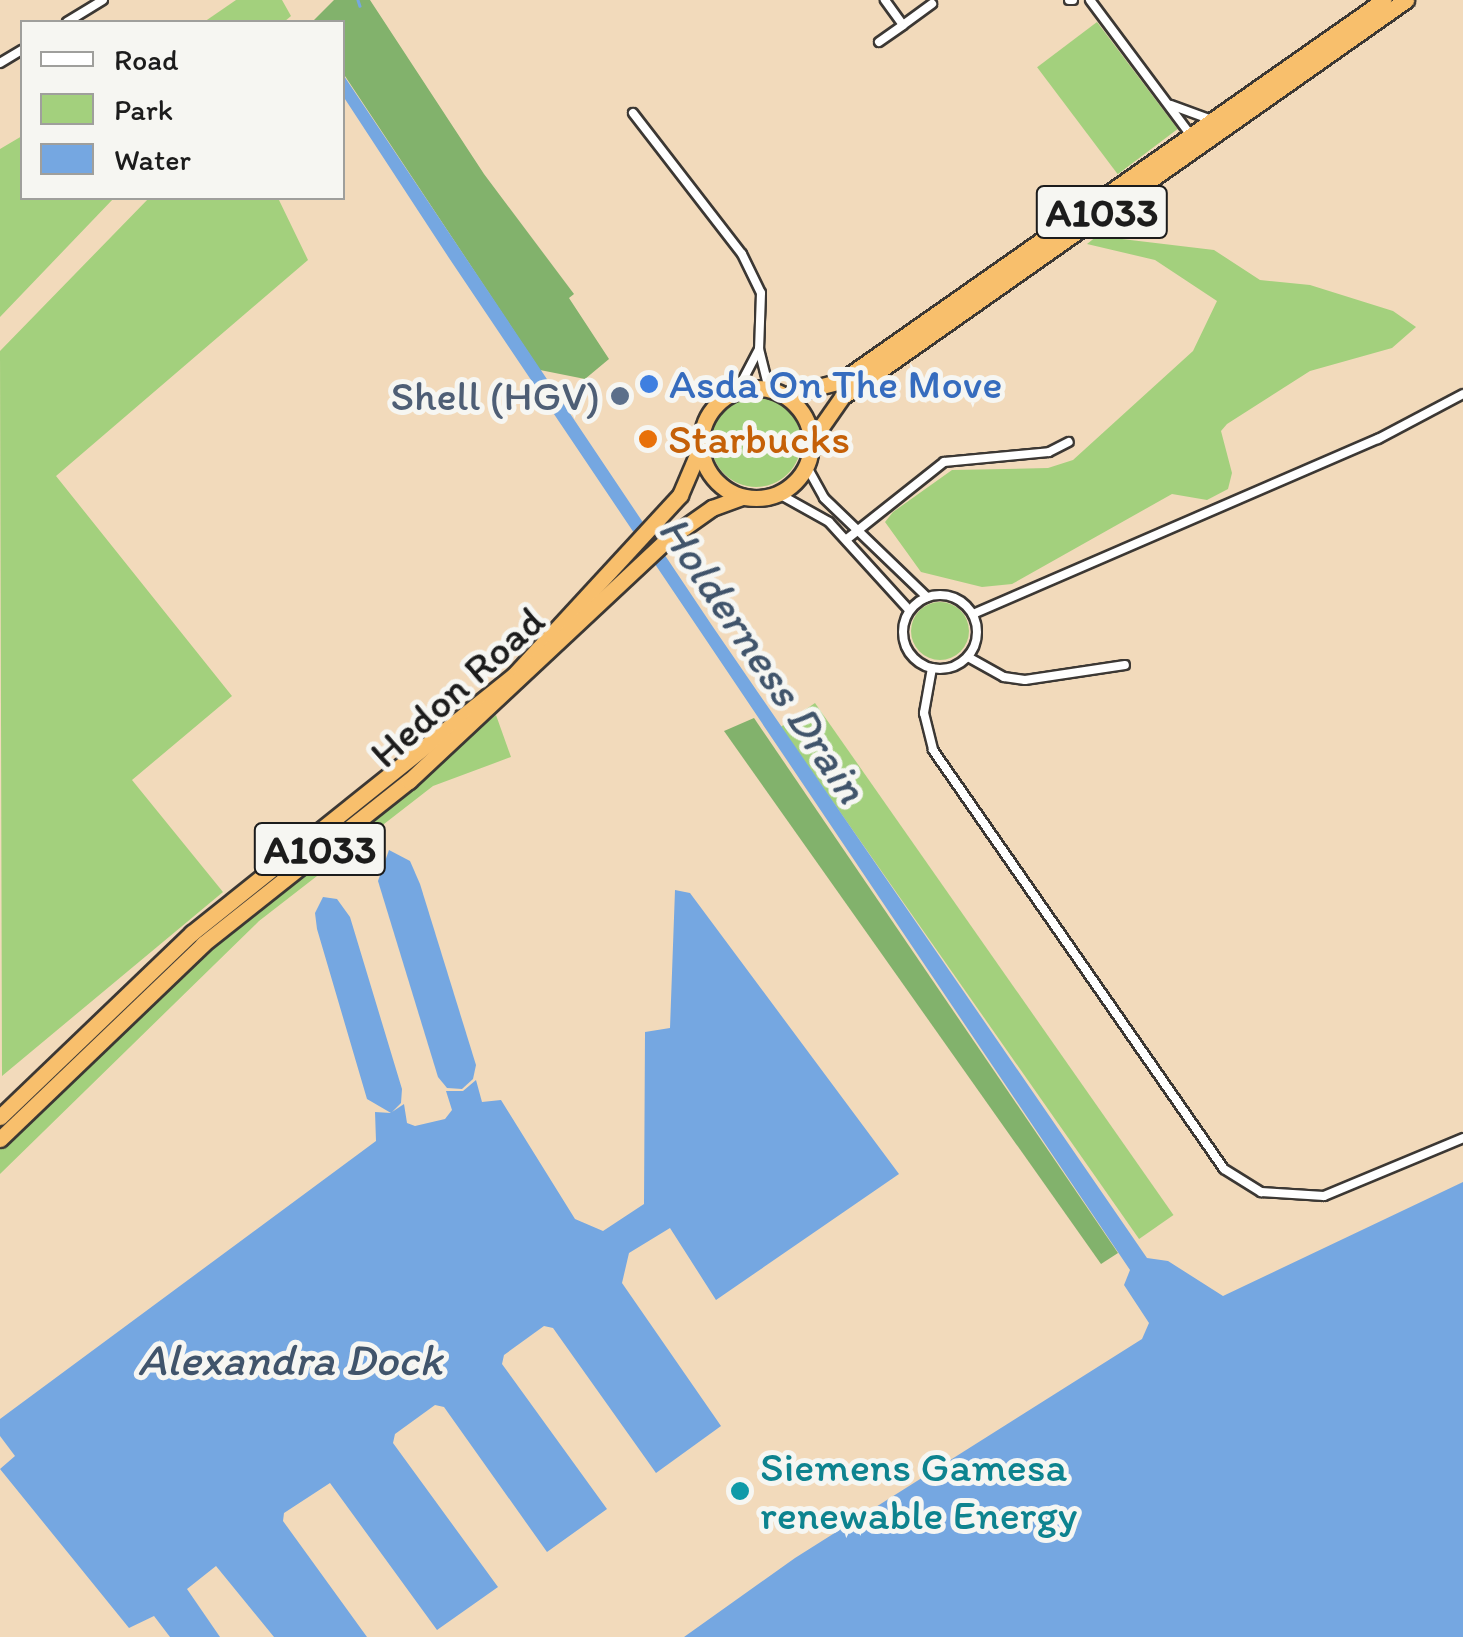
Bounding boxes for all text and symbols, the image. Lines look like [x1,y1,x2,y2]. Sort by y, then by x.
legend [20,20,345,200]
text: Road [114,41,179,78]
text: Park [114,91,173,128]
text: Water [114,141,191,178]
road number: A1033 [1034,177,1170,247]
place label: Asda On The Move [669,359,1002,409]
place label: Shell (HGV) [390,371,600,421]
marker: Asda On The Move [638,373,660,395]
marker: Shell (HGV) [609,385,631,407]
place label: Starbucks [668,414,850,464]
marker: Starbucks [637,428,659,450]
water label: Holderness Drain [647,505,879,813]
street label: Hedon Road [360,596,554,778]
road number: A1033 [252,814,388,884]
water label: Alexandra Dock [138,1333,442,1387]
place label: Siemens Gamesa renewable Energy [760,1442,1076,1540]
marker: Siemens Gamesa renewable Energy [729,1480,751,1502]

